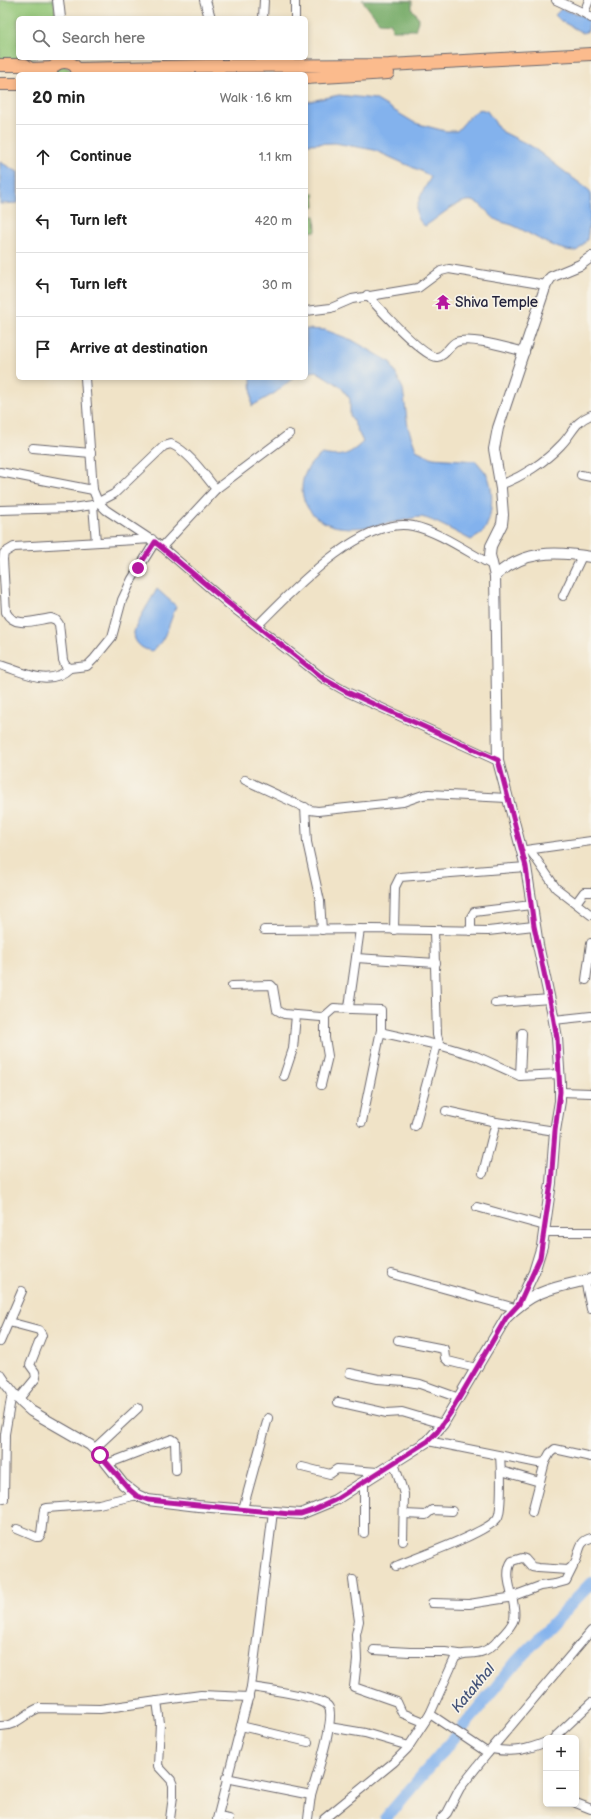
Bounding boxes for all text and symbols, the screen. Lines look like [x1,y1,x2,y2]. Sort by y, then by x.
search box [16,16,308,60]
icon: search [30,27,52,49]
text: Search here [62,29,145,48]
text: 20 min [32,88,85,108]
text: Walk · 1.6 km [220,90,292,106]
icon: ahead [32,146,54,168]
text: Continue [70,147,132,166]
text: 1.1 km [259,149,292,165]
icon: left [32,210,54,232]
text: Turn left [70,211,127,230]
text: 420 m [254,213,292,229]
icon: left [32,274,54,296]
text: Turn left [70,275,127,294]
text: 30 m [262,277,292,293]
temple icon: Shiva Temple [434,293,452,311]
place label: Shiva Temple [455,294,538,311]
icon: arrive [32,338,54,360]
text: Arrive at destination [70,339,208,358]
route end [129,559,147,577]
route start [91,1446,109,1464]
water label: Katakhal [447,1659,500,1717]
map controls [543,1735,579,1807]
button: + [543,1735,579,1771]
button: − [543,1771,579,1807]

